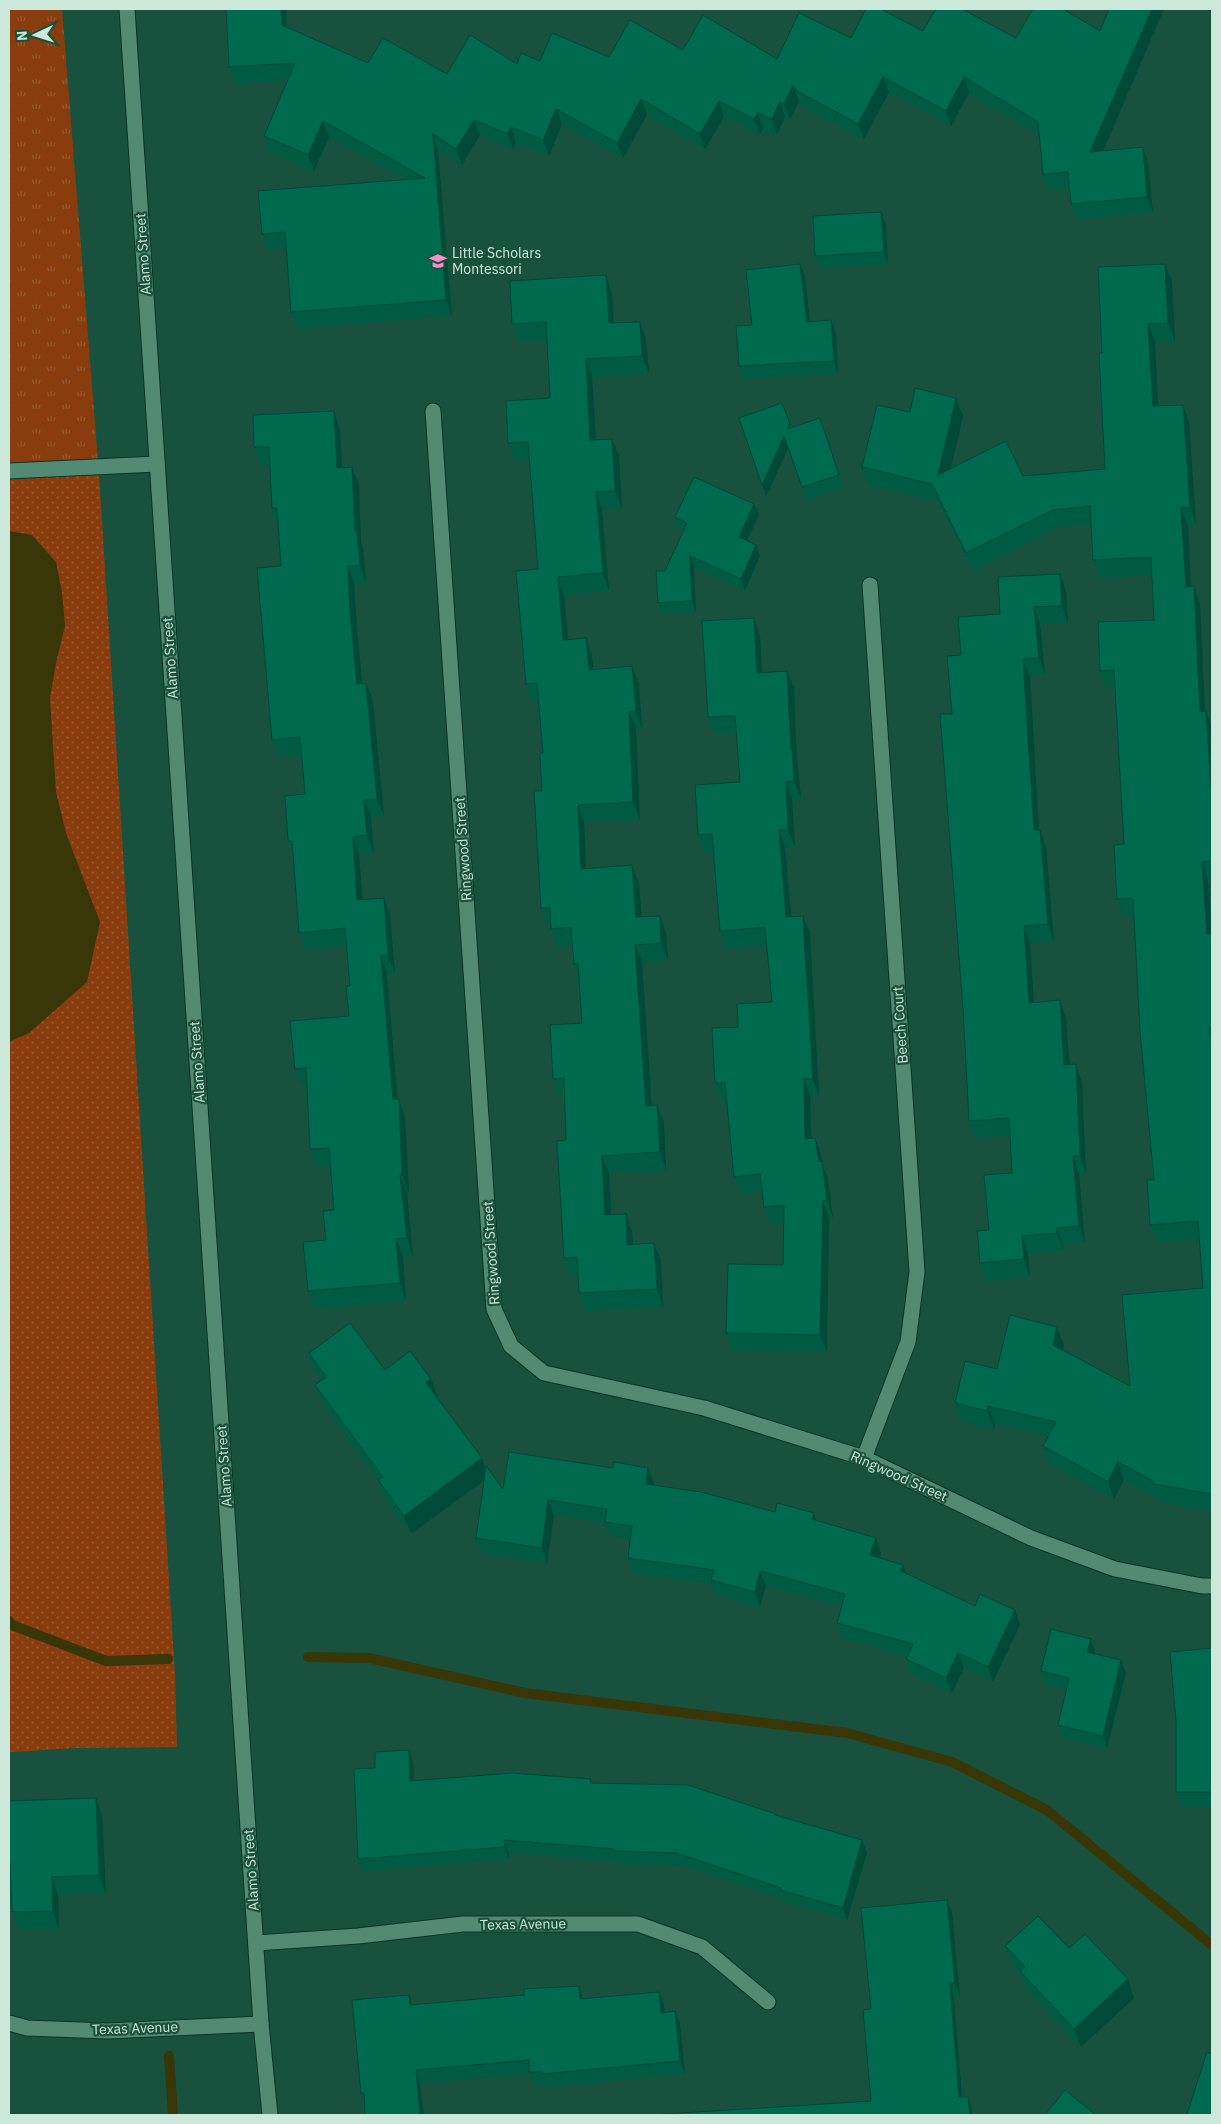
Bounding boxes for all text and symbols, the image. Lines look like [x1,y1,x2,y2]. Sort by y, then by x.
north arrow [10,10,60,60]
text: N [13,30,31,42]
street label: Alamo Street [131,212,155,296]
place label: Little Scholars Montessori [452,244,541,278]
school or university icon: Little Scholars Montessori [428,251,448,271]
street label: Alamo Street [158,616,182,700]
street label: Ringwood Street [450,796,476,902]
street label: Beech Court [888,986,912,1064]
street label: Alamo Street [185,1020,209,1104]
street label: Ringwood Street [478,1200,504,1306]
street label: Alamo Street [212,1424,236,1508]
street label: Ringwood Street [848,1447,950,1505]
street label: Alamo Street [239,1828,263,1912]
street label: Texas Avenue [480,1914,566,1934]
street label: Texas Avenue [92,2017,179,2038]

